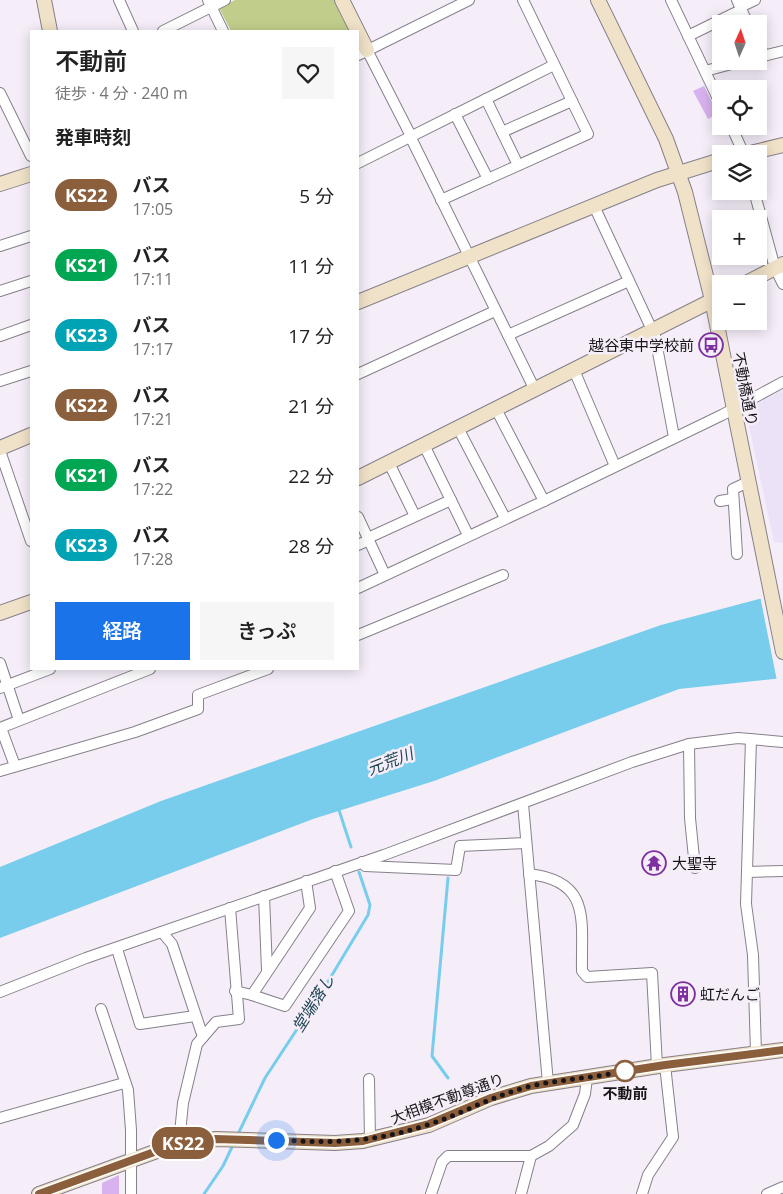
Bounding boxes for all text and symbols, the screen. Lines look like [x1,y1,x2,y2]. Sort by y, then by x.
north arrow [712,15,768,70]
map controls [712,15,767,330]
text: 不動前 [55,44,127,77]
button: heart [282,47,334,99]
button: locate [712,80,767,135]
text: 徒歩 · 4 分 · 240 m [55,82,188,104]
text: 発車時刻 [55,124,131,150]
button: layers [712,145,767,200]
text: バス [132,172,170,198]
text: KS22 [65,183,107,207]
text: 5 分 [299,183,334,209]
text: 17:05 [132,198,173,220]
button: + [712,210,767,265]
text: バス [132,242,170,268]
text: KS21 [65,253,107,277]
text: 11 分 [288,253,334,279]
text: 17:11 [132,268,173,290]
button: − [712,275,767,330]
text: バス [132,312,170,338]
text: KS23 [65,323,107,347]
text: 17 分 [288,323,334,349]
bus stop icon: 越谷東中学校前 [698,332,724,358]
place label: 越谷東中学校前 [588,335,694,355]
text: 17:17 [132,338,173,360]
street label: 不動橋通り [729,350,763,428]
text: バス [132,382,170,408]
text: KS22 [65,393,107,417]
text: 21 分 [288,393,334,419]
text: 17:21 [132,408,173,430]
text: バス [132,452,170,478]
text: KS21 [65,463,107,487]
text: 22 分 [288,463,334,489]
text: 17:22 [132,478,173,500]
text: バス [132,522,170,548]
text: KS23 [65,533,107,557]
text: 28 分 [288,533,334,559]
text: 17:28 [132,548,173,570]
button: 経路 [55,602,190,660]
button: きっぷ [200,602,334,660]
water label: 元荒川 [364,741,418,780]
temple icon: 大聖寺 [641,850,667,876]
place label: 大聖寺 [672,853,717,873]
water label: 堂端落し [287,970,339,1036]
building icon: 虹だんご [670,981,696,1007]
place label: 虹だんご [700,984,760,1004]
marker: 不動前 [614,1060,636,1082]
street label: 大相模不動尊通り [387,1068,507,1128]
place label: 不動前 [602,1083,648,1103]
line badge: KS22 [148,1127,218,1159]
your location [264,1128,289,1153]
text: KS22 [162,1131,204,1155]

